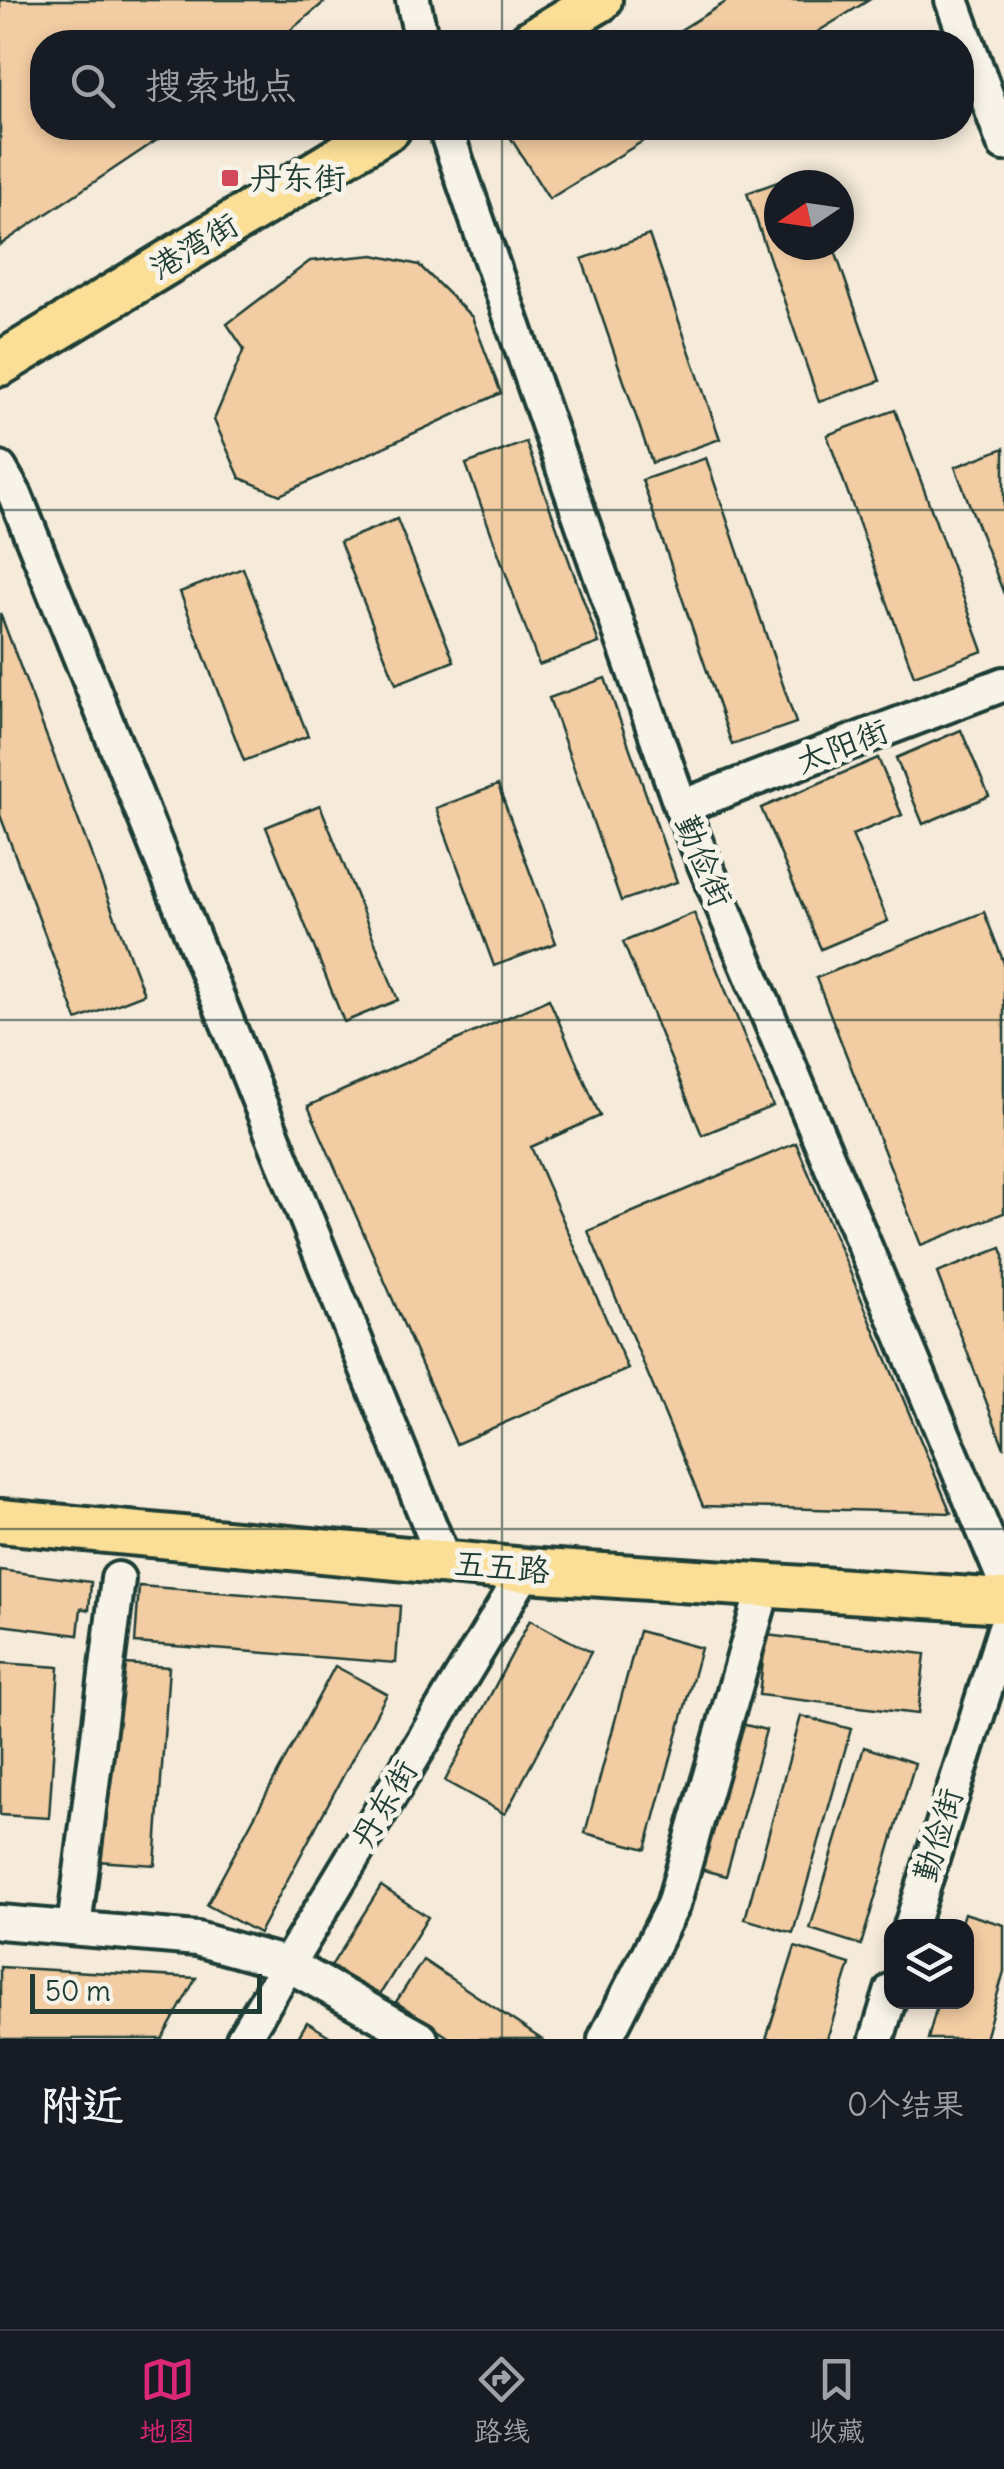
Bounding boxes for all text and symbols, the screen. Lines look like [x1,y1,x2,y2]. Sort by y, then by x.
search box [30,30,974,140]
icon: search [65,58,120,113]
text: 搜索地点 [145,62,297,109]
place label: 丹东街 [250,157,346,198]
marker: 丹东街 [219,167,241,189]
north arrow [764,170,854,260]
street label: 港湾街 [142,203,245,288]
street label: 太阳街 [790,709,894,782]
street label: 勤俭街 [667,809,742,913]
street label: 五五路 [452,1542,552,1591]
street label: 丹东街 [341,1752,426,1855]
street label: 勤俭街 [904,1783,971,1887]
map controls [884,1919,974,2009]
button: layers [884,1919,974,2009]
scale bar [30,1969,262,2014]
text: 50 m [45,1973,111,2009]
text: 附近 [40,2079,124,2131]
text: 0个结果 [847,2084,964,2125]
tab: 地图 [139,2352,195,2449]
tab: 路线 [474,2352,530,2449]
tab: 收藏 [809,2352,865,2449]

